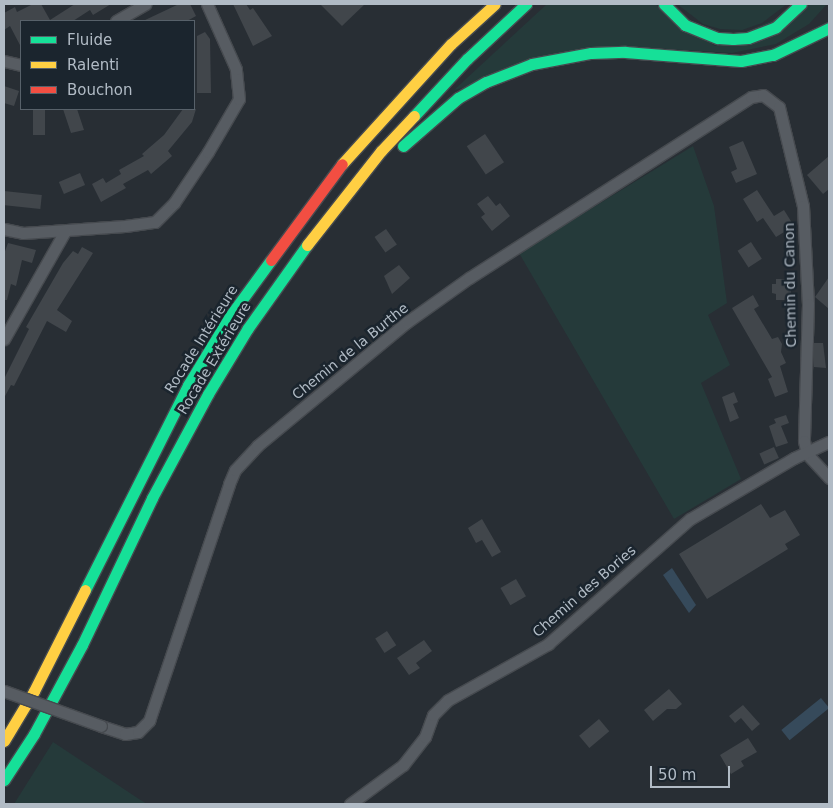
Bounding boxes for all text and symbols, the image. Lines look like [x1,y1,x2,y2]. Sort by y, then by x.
legend [20,20,195,110]
text: Fluide [67,31,112,49]
text: Ralenti [67,56,119,74]
text: Bouchon [67,81,132,99]
street label: Chemin du Canon [781,222,799,348]
street label: Rocade Intérieure [161,282,241,396]
street label: Rocade Extérieure [174,299,254,417]
street label: Chemin de la Burthe [289,299,411,403]
street label: Chemin des Bories [529,542,639,640]
scale bar [653,756,733,788]
text: 50 m [658,766,696,784]

